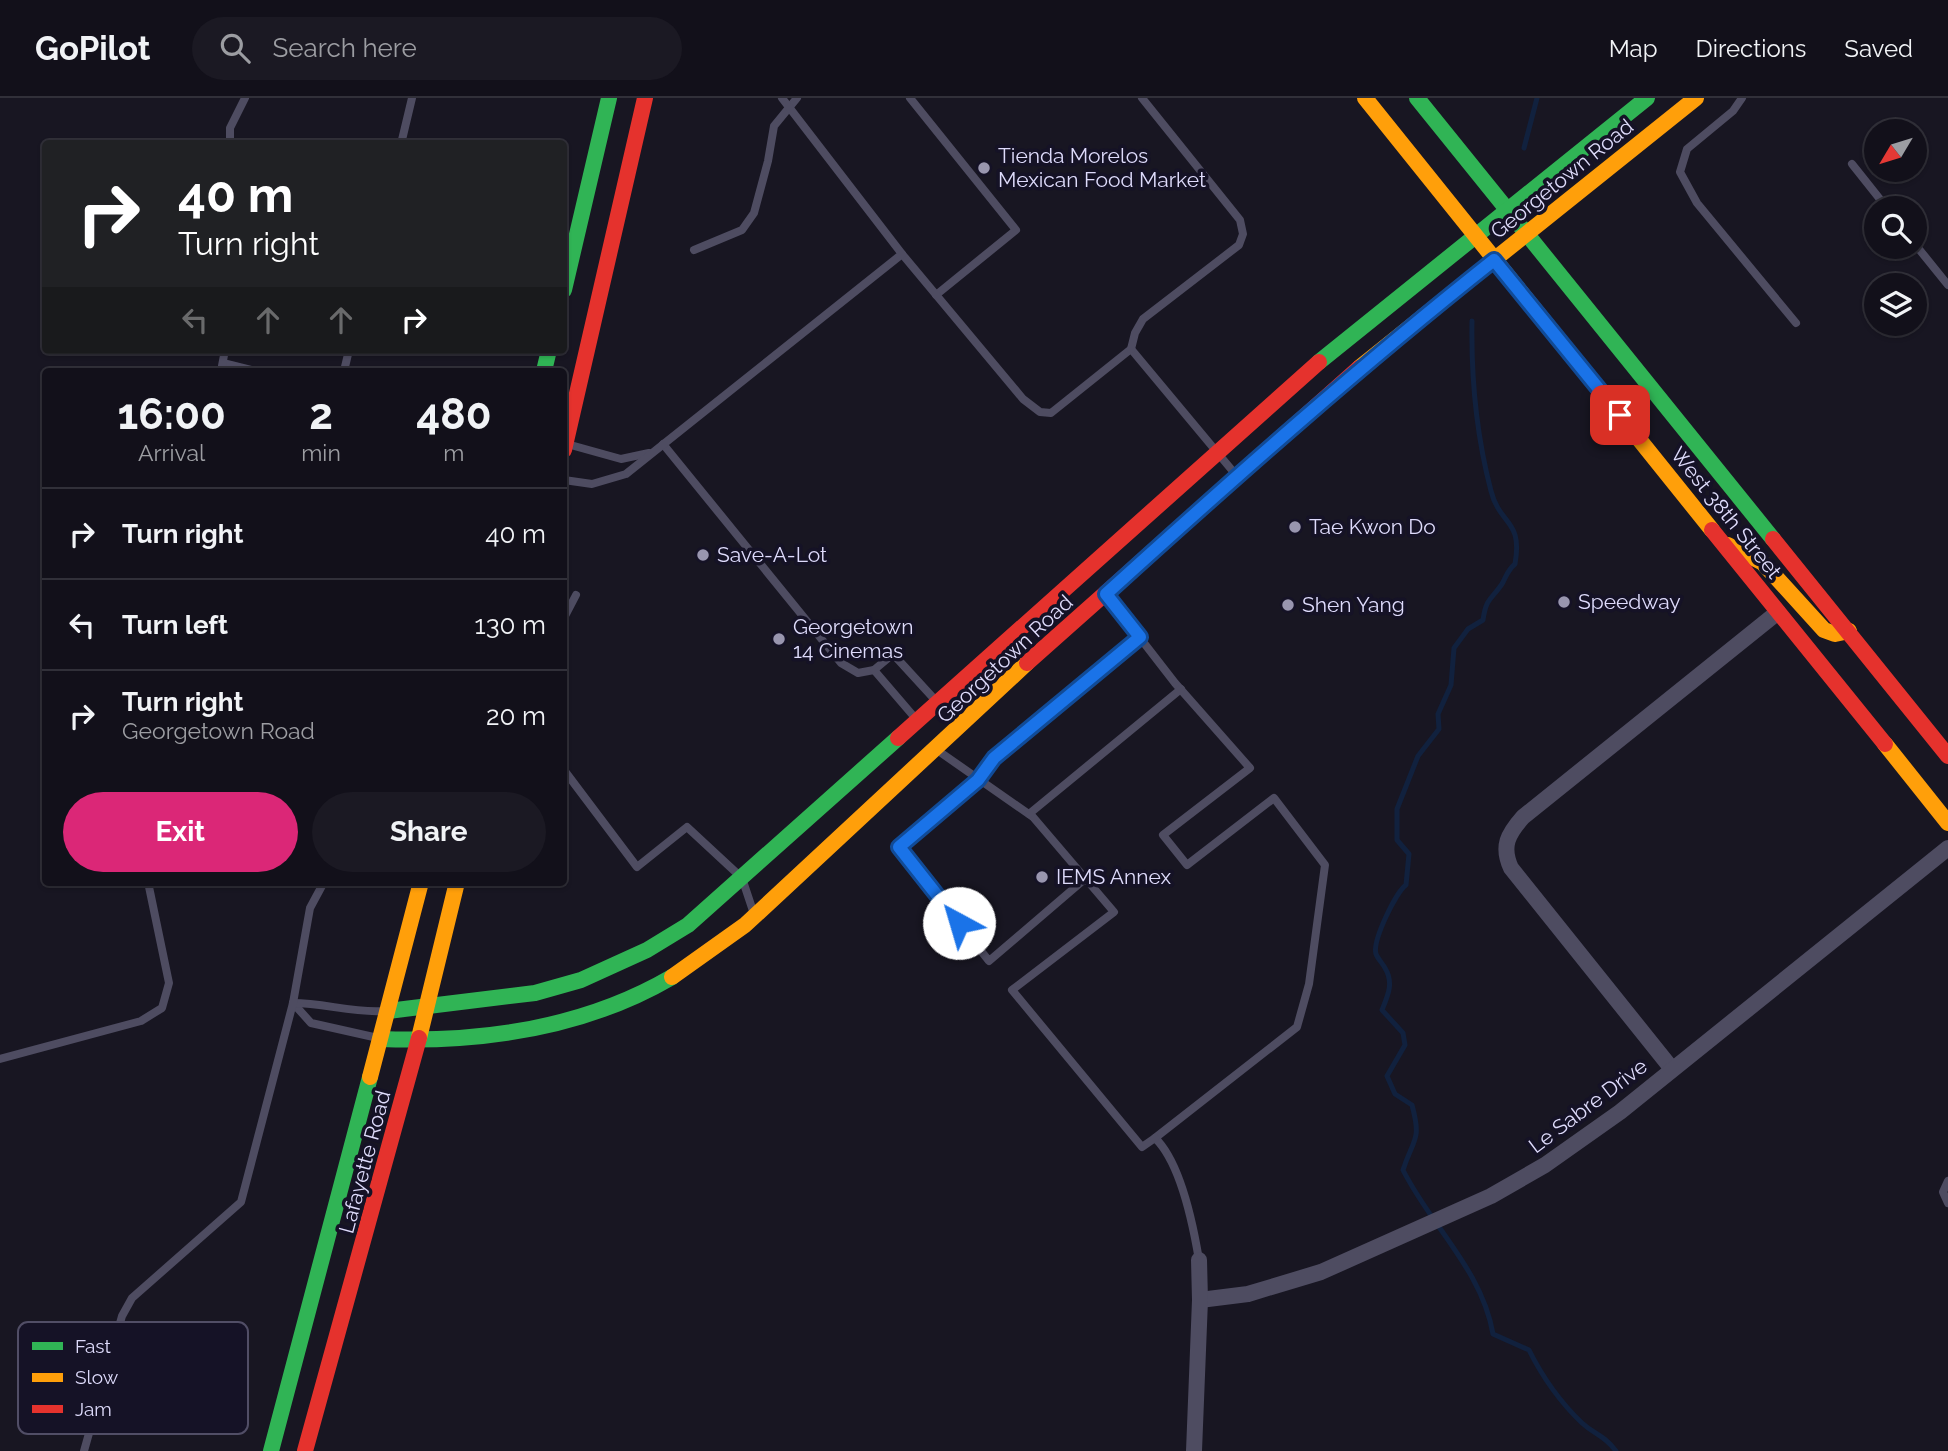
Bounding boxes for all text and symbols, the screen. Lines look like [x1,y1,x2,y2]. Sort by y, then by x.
search box [192,17,682,80]
text: GoPilot [35,29,150,68]
icon: search [216,29,254,67]
text: Search here [272,33,417,63]
text: Map [1609,34,1658,63]
text: Directions [1696,34,1806,63]
text: Saved [1844,34,1913,63]
street label: Georgetown Road [1485,113,1638,244]
north arrow [1864,119,1927,182]
map controls [1864,119,1927,336]
place label: Tienda Morelos Mexican Food Market [998,143,1206,192]
marker: Tienda Morelos Mexican Food Market [976,160,992,176]
text: 40 m [178,166,293,223]
icon: right [63,168,154,259]
button: search [1864,196,1927,259]
text: Turn right [178,225,319,262]
button: layers [1864,273,1927,336]
icon: left [176,301,214,339]
icon: ahead [249,301,287,339]
icon: ahead [322,301,360,339]
icon: right [395,301,433,339]
pin [1590,385,1650,445]
text: 16:00 [118,390,226,439]
text: 2 [309,390,333,439]
text: 480 [416,390,491,439]
icon: arrive [1601,396,1639,434]
text: Arrival [138,439,205,466]
text: min [301,439,341,466]
text: m [443,439,464,466]
street label: West 38th Street [1666,442,1787,583]
place label: Tae Kwon Do [1309,514,1436,539]
icon: right [63,515,101,553]
text: Turn right [122,519,243,549]
text: 40 m [485,519,546,549]
marker: Tae Kwon Do [1287,519,1303,535]
place label: Save-A-Lot [717,542,827,567]
marker: Save-A-Lot [695,547,711,563]
street label: Georgetown Road [932,589,1078,728]
place label: Speedway [1578,589,1681,614]
place label: Shen Yang [1302,592,1405,617]
marker: Speedway [1556,594,1572,610]
marker: Shen Yang [1280,597,1296,613]
icon: left [63,606,101,644]
text: Turn left [122,610,228,640]
text: 130 m [475,610,546,640]
place label: Georgetown 14 Cinemas [793,614,913,663]
marker: Georgetown 14 Cinemas [771,631,787,647]
text: Turn right [122,687,243,717]
icon: right [63,697,101,735]
text: 20 m [486,701,546,731]
text: Georgetown Road [122,717,315,744]
button: Exit [63,792,298,872]
button: Share [312,792,546,872]
place label: IEMS Annex [1056,864,1171,889]
marker: IEMS Annex [1034,869,1050,885]
position arrow [922,886,996,960]
street label: Le Sabre Drive [1524,1053,1652,1158]
street label: Lafayette Road [333,1088,396,1236]
legend [18,1322,248,1434]
text: Fast [75,1335,111,1357]
text: Slow [75,1366,119,1388]
text: Jam [75,1398,112,1420]

